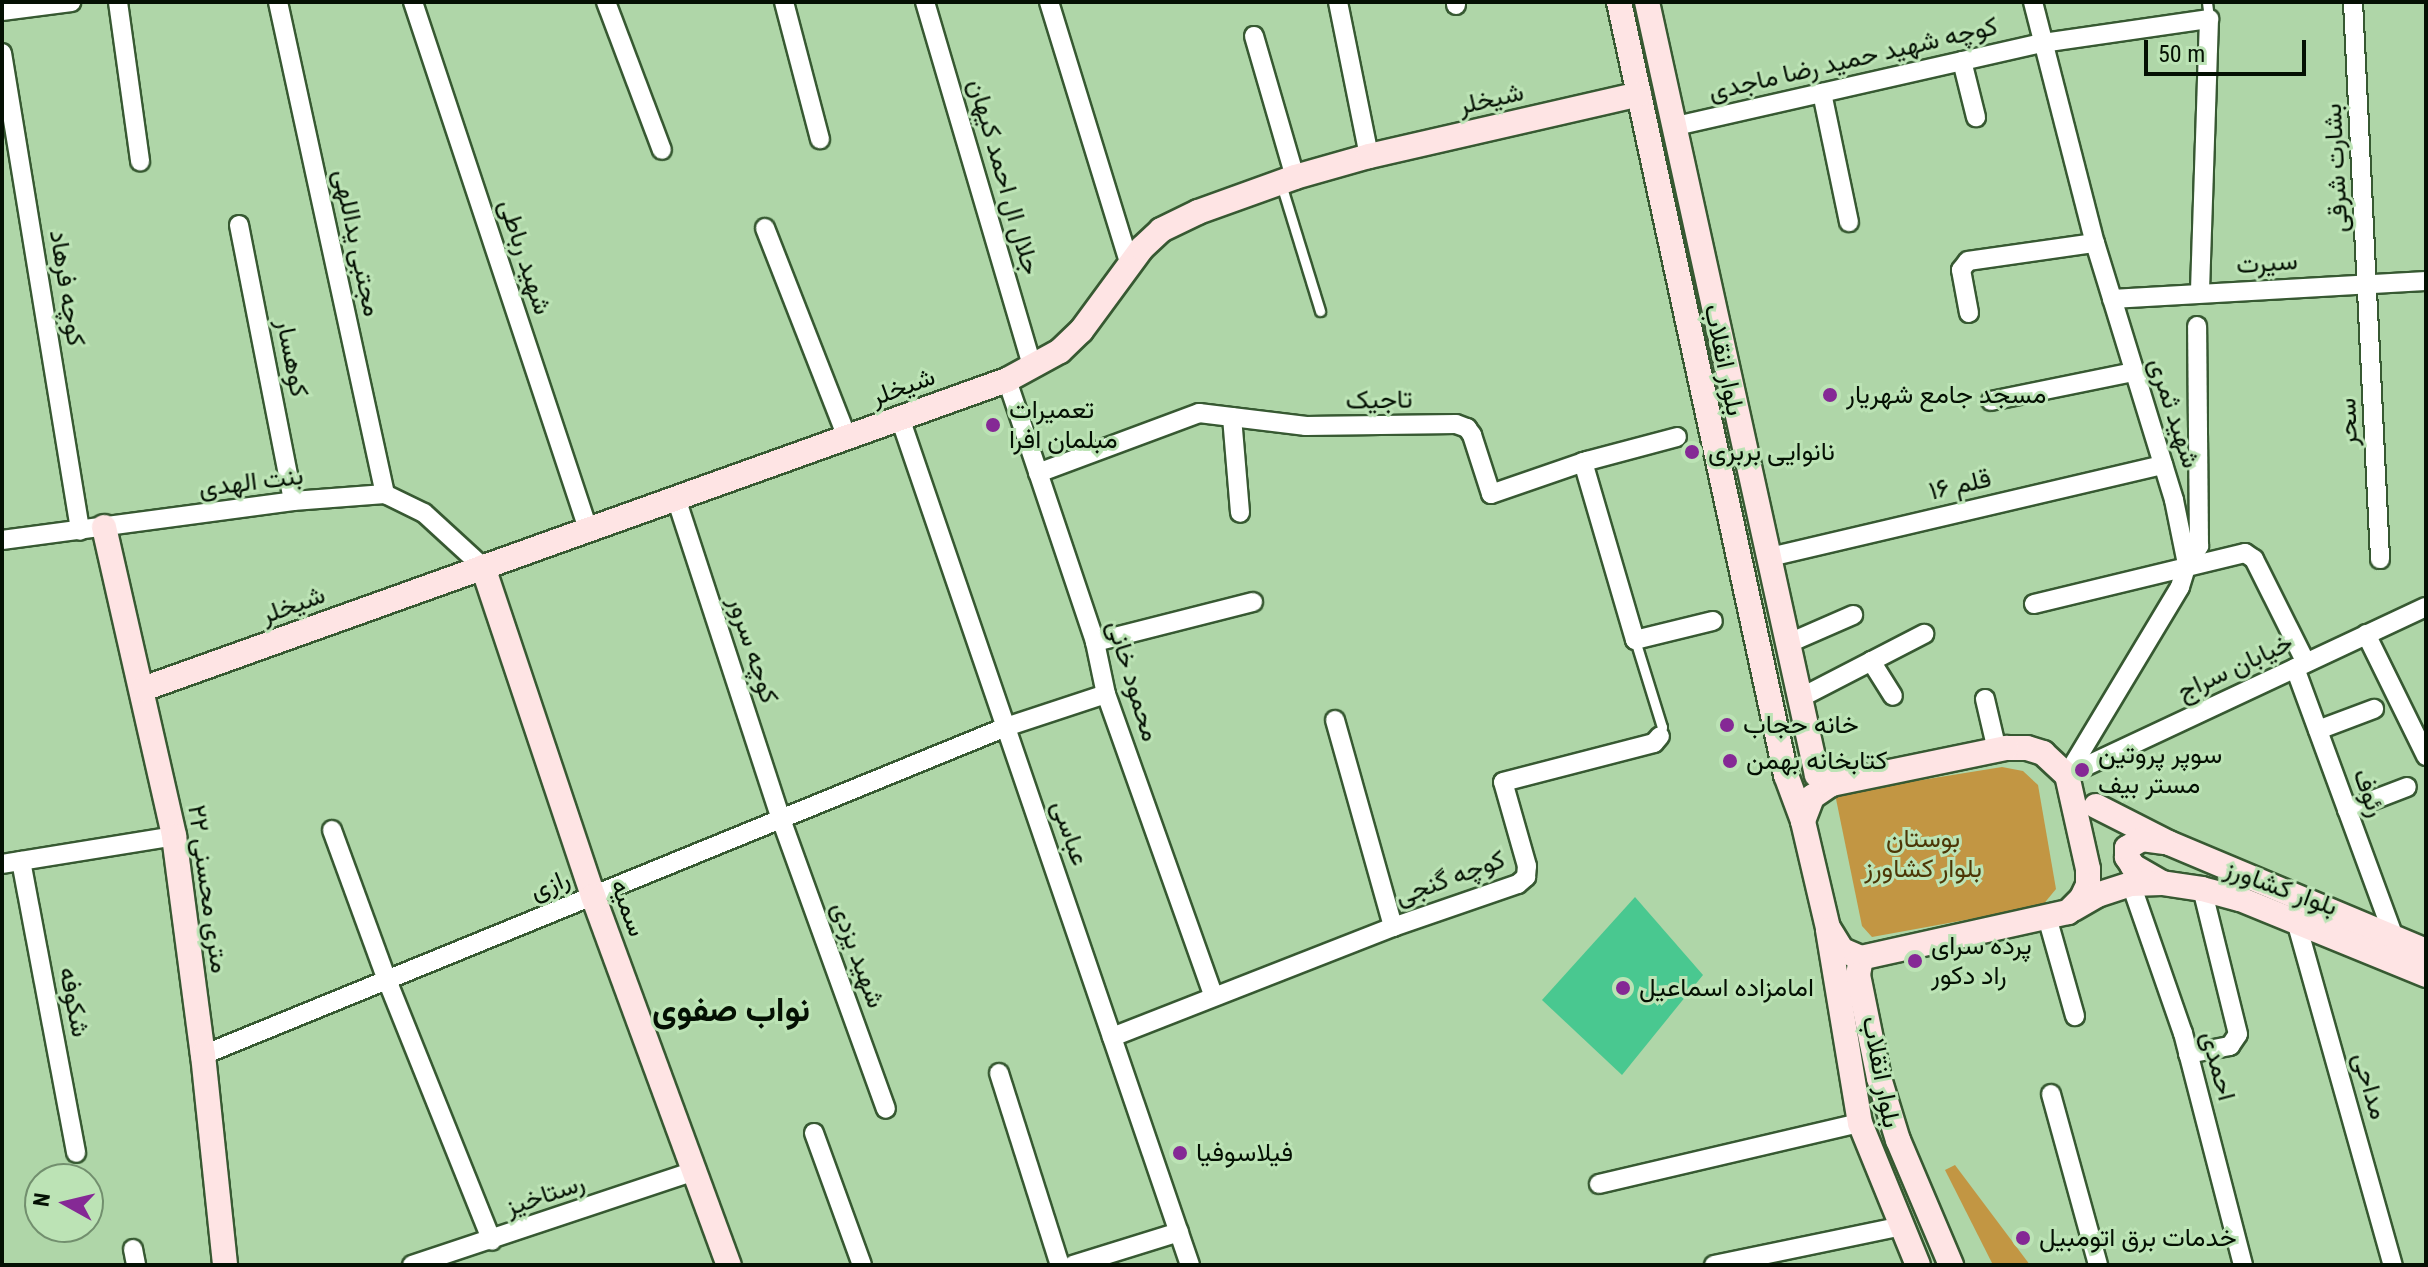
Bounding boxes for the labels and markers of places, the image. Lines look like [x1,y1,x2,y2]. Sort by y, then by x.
place label: مسجد جامع شهریار [1846,379,2046,411]
marker: مسجد جامع شهریار [1821,386,1839,404]
place label: تعمیرات مبلمان افرا [1009,394,1118,456]
marker: تعمیرات مبلمان افرا [984,416,1002,434]
place label: نانوایی بربری [1708,436,1835,468]
marker: نانوایی بربری [1683,443,1701,461]
place label: خانه حجاب [1743,709,1859,741]
marker: خانه حجاب [1718,716,1736,734]
place label: سوپر پروتین مستر بیف [2098,739,2222,800]
place label: کتابخانه بهمن [1746,745,1888,777]
marker: کتابخانه بهمن [1721,752,1739,770]
marker: سوپر پروتین مستر بیف [2073,761,2091,779]
place label: پرده سرای راد دکور [1931,930,2032,992]
marker: پرده سرای راد دکور [1906,952,1924,970]
place label: امامزاده اسماعیل [1639,972,1814,1004]
marker: امامزاده اسماعیل [1614,979,1632,997]
place label: فیلاسوفیا [1196,1137,1293,1169]
marker: فیلاسوفیا [1171,1144,1189,1162]
place label: خدمات برق اتومبیل [2039,1222,2237,1254]
marker: خدمات برق اتومبیل [2014,1229,2032,1247]

